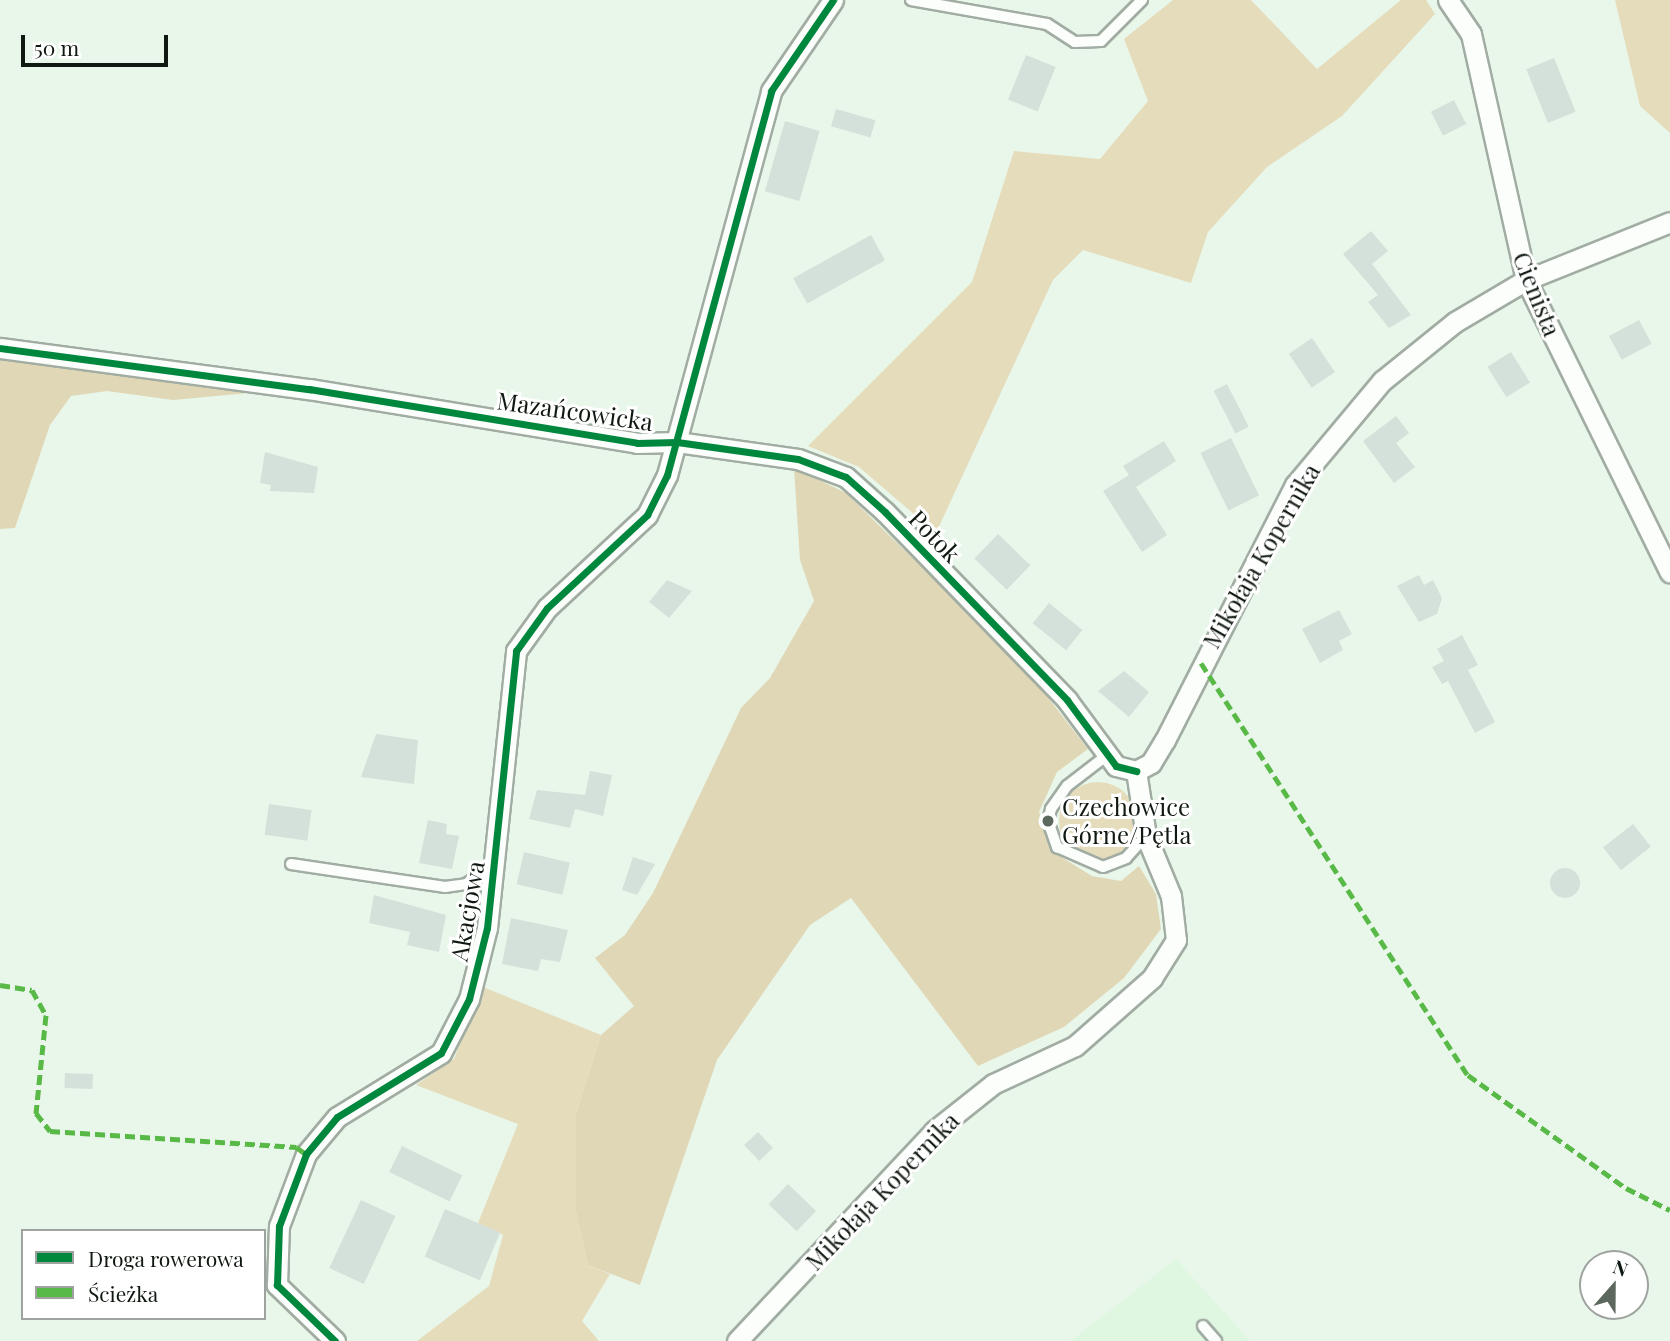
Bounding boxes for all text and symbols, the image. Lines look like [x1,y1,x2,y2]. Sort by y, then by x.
scale bar [24,21,172,65]
text: 50 m [34,33,79,61]
street label: Cienista [1507,248,1567,340]
street label: Mazańcowicka [495,386,655,436]
street label: Mikołaja Kopernika [1196,459,1326,653]
street label: Potok [903,504,967,568]
place label: Czechowice Górne/Pętla [1062,793,1191,849]
marker: Czechowice Górne/Pętla [1040,813,1056,829]
street label: Akacjowa [444,859,490,963]
street label: Mikołaja Kopernika [799,1106,965,1276]
legend [21,1229,266,1320]
text: Droga rowerowa [88,1244,244,1272]
north arrow [1579,1250,1649,1320]
text: N [1610,1253,1632,1282]
text: Ścieżka [88,1279,158,1307]

